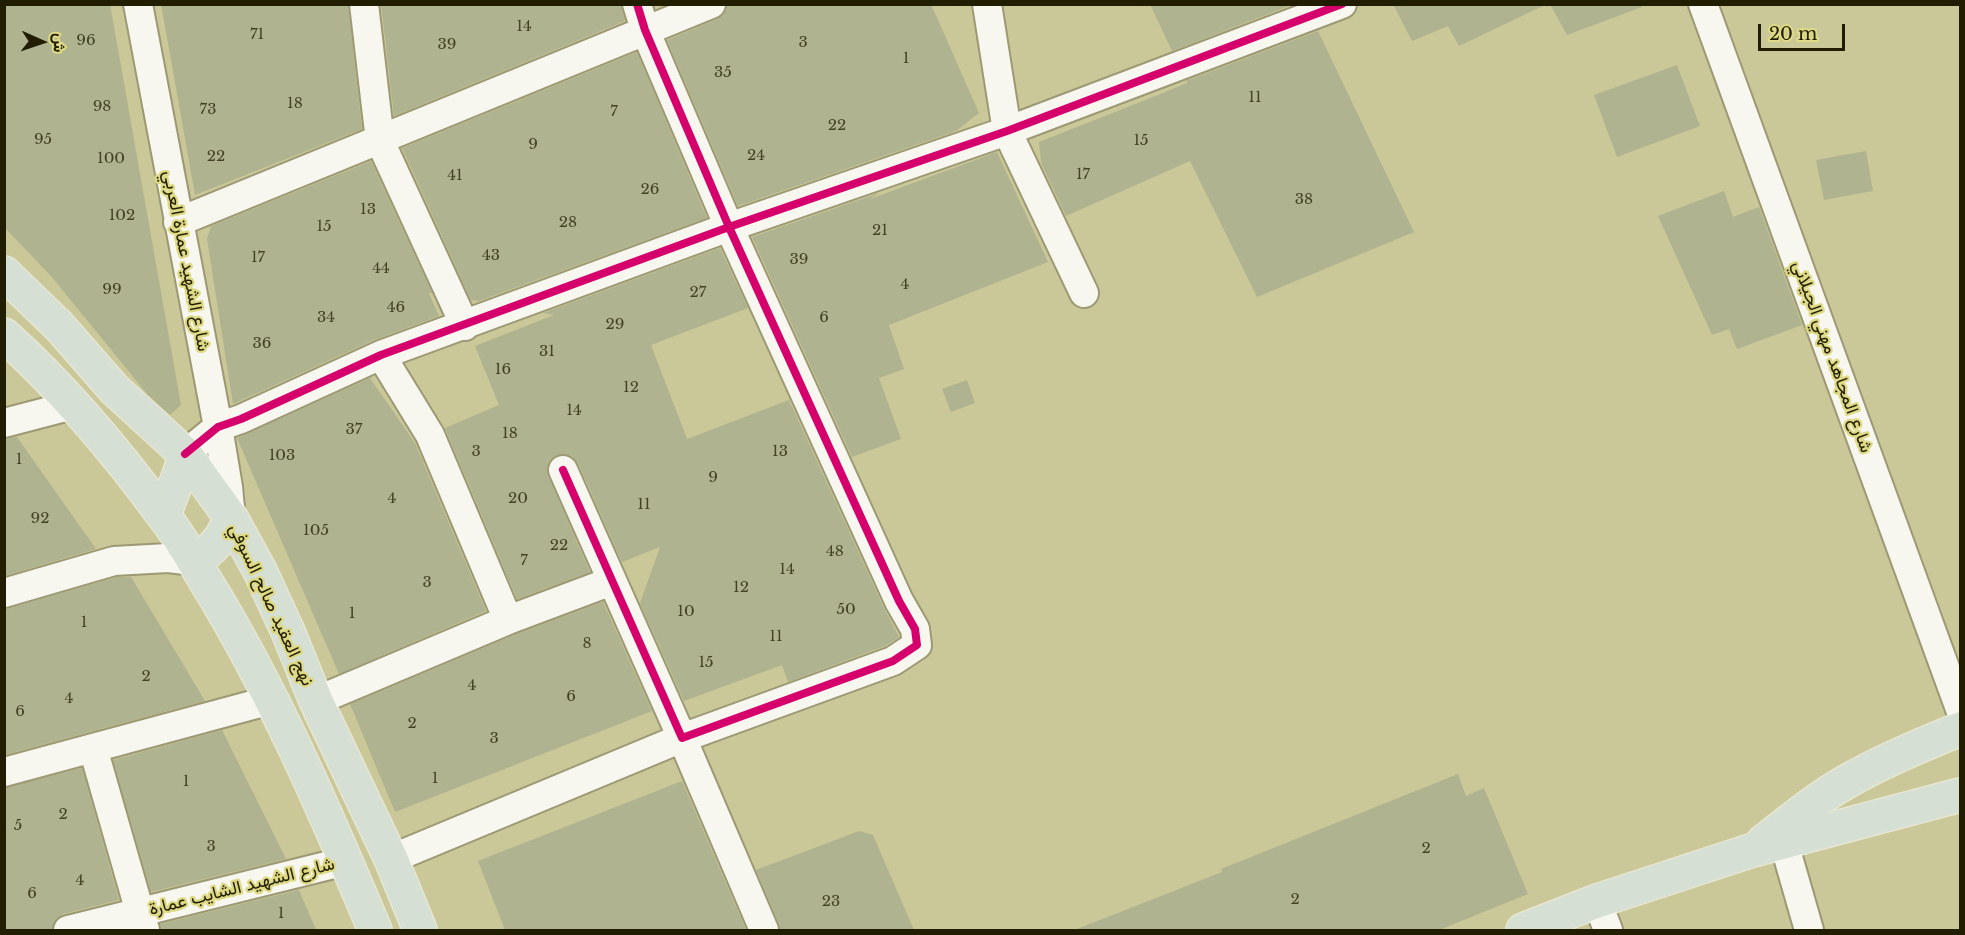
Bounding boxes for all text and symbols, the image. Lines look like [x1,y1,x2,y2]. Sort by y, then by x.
north arrow [12,12,72,72]
scale bar [1761,12,1848,50]
house number: 14 [516,18,532,36]
text: 20 m [1769,23,1817,45]
house number: 71 [250,26,264,44]
house number: 96 [76,32,96,50]
text: ش [49,33,70,53]
house number: 3 [798,34,808,52]
house number: 39 [438,36,456,54]
house number: 1 [903,50,909,68]
house number: 35 [714,64,732,82]
house number: 11 [1248,89,1262,107]
house number: 18 [287,95,303,113]
house number: 98 [93,98,111,116]
house number: 73 [200,101,216,119]
house number: 7 [610,103,618,121]
house number: 22 [828,117,846,135]
house number: 95 [34,131,52,149]
house number: 15 [1133,132,1149,150]
house number: 9 [528,136,538,154]
house number: 24 [747,147,765,165]
house number: 22 [207,148,225,166]
house number: 100 [97,150,125,168]
house number: 17 [1076,166,1090,184]
house number: 41 [447,167,463,185]
street label: شارع الشهيد عمارة العربي [158,169,214,353]
house number: 26 [641,181,659,199]
house number: 38 [1295,191,1313,209]
house number: 13 [360,201,376,219]
house number: 102 [109,207,135,225]
house number: 28 [559,214,577,232]
house number: 15 [316,218,332,236]
house number: 21 [872,222,888,240]
house number: 43 [482,247,500,265]
house number: 17 [251,249,265,267]
house number: 39 [790,251,808,269]
street label: شارع المجاهد مهني الجيلاني [1787,258,1877,456]
house number: 44 [372,260,390,278]
house number: 4 [901,276,909,294]
house number: 99 [102,281,122,299]
house number: 27 [690,284,706,302]
house number: 46 [387,299,405,317]
house number: 34 [317,309,335,327]
house number: 6 [819,309,829,327]
house number: 29 [606,316,624,334]
house number: 36 [253,335,271,353]
house number: 31 [539,343,555,361]
house number: 16 [495,361,511,379]
house number: 12 [623,379,639,397]
house number: 14 [566,402,582,420]
house number: 37 [346,421,362,439]
house number: 18 [502,425,518,443]
house number: 3 [471,443,481,461]
house number: 13 [772,443,788,461]
house number: 103 [269,447,295,465]
house number: 1 [16,451,22,469]
house number: 9 [708,469,718,487]
house number: 4 [388,490,396,508]
house number: 20 [508,490,528,508]
house number: 11 [637,496,651,514]
house number: 92 [31,510,49,528]
street label: نهج العقيد صالح السوفي [224,520,318,690]
house number: 105 [303,522,329,540]
house number: 22 [550,537,568,555]
house number: 48 [826,543,844,561]
house number: 7 [520,552,528,570]
house number: 14 [779,561,795,579]
house number: 3 [422,574,432,592]
house number: 12 [733,579,749,597]
house number: 50 [836,601,856,619]
house number: 10 [677,603,695,621]
house number: 1 [349,605,355,623]
house number: 1 [81,614,87,632]
house number: 11 [769,628,783,646]
house number: 8 [582,635,592,653]
house number: 15 [698,654,714,672]
house number: 2 [141,668,151,686]
house number: 4 [468,677,476,695]
house number: 6 [566,688,576,706]
house number: 4 [65,690,73,708]
house number: 6 [15,703,25,721]
house number: 2 [407,715,417,733]
house number: 3 [489,730,499,748]
house number: 1 [432,770,438,788]
house number: 1 [183,773,189,791]
house number: 2 [58,806,68,824]
house number: 5 [14,817,22,835]
house number: 3 [206,838,216,856]
house number: 2 [1421,840,1431,858]
street label: شارع الشهيد الشايب عمارة [147,853,337,921]
house number: 4 [76,872,84,890]
house number: 6 [27,885,37,903]
house number: 2 [1290,891,1300,909]
house number: 23 [822,893,840,911]
house number: 1 [278,905,284,923]

